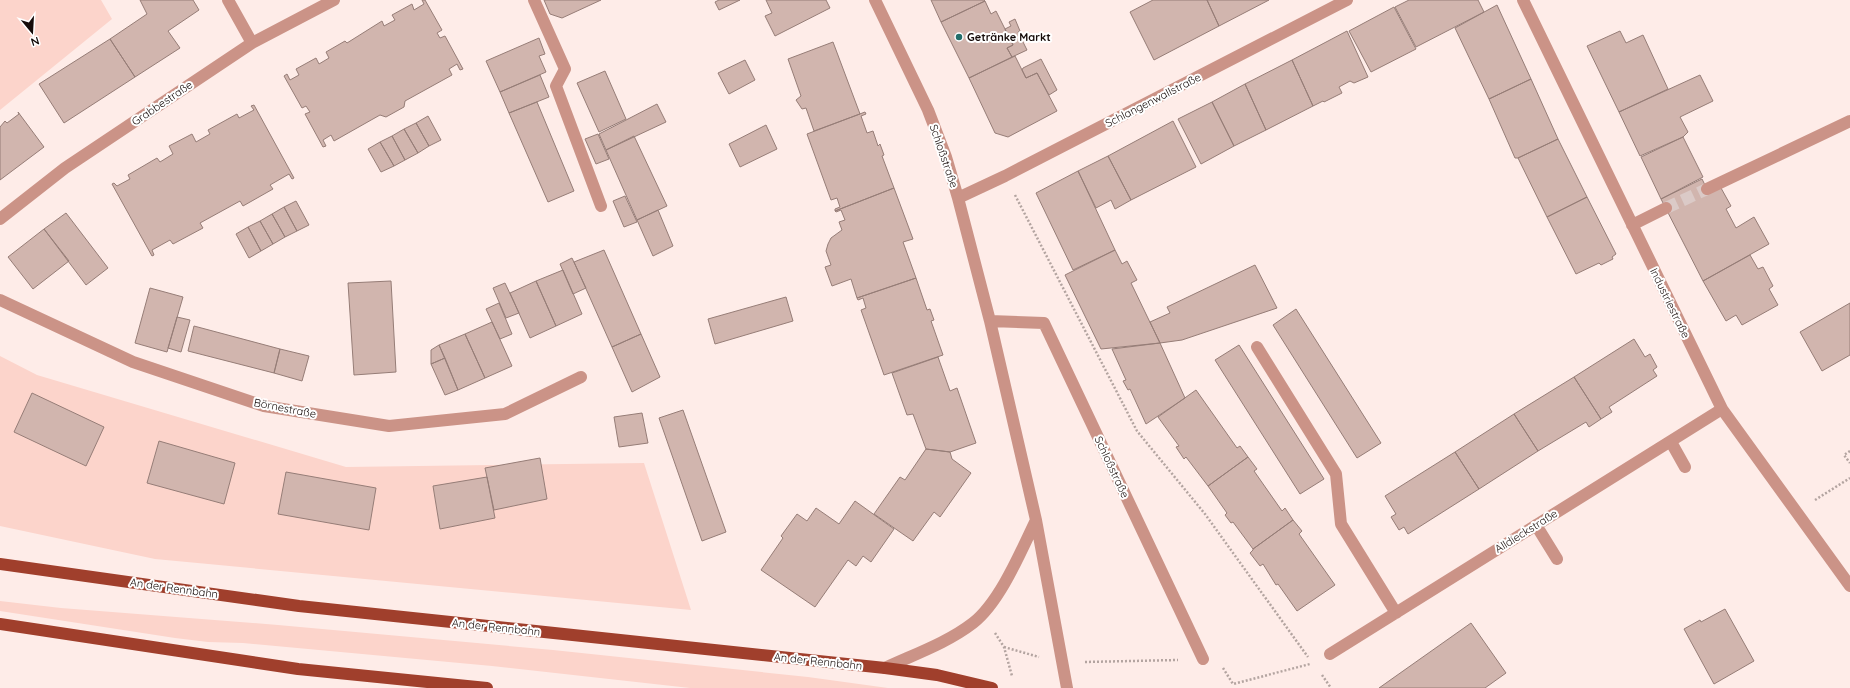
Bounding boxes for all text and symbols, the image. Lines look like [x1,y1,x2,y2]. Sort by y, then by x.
north arrow [12,12,52,52]
place label: Getränke Markt [967,30,1051,44]
marker: Getränke Markt [954,32,964,42]
text: N [29,34,41,49]
street label: Schlangenwallstraße [1103,70,1203,130]
street label: Grabbestraße [129,77,195,129]
street label: Schloßstraße [927,122,961,190]
street label: Industriestraße [1647,266,1693,340]
street label: Börnestraße [253,395,317,421]
street label: Schloßstraße [1092,434,1132,500]
street label: Alldieckstraße [1492,506,1560,556]
street label: An der Rennbahn [129,575,219,601]
street label: An der Rennbahn [451,615,541,639]
street label: An der Rennbahn [773,649,863,673]

